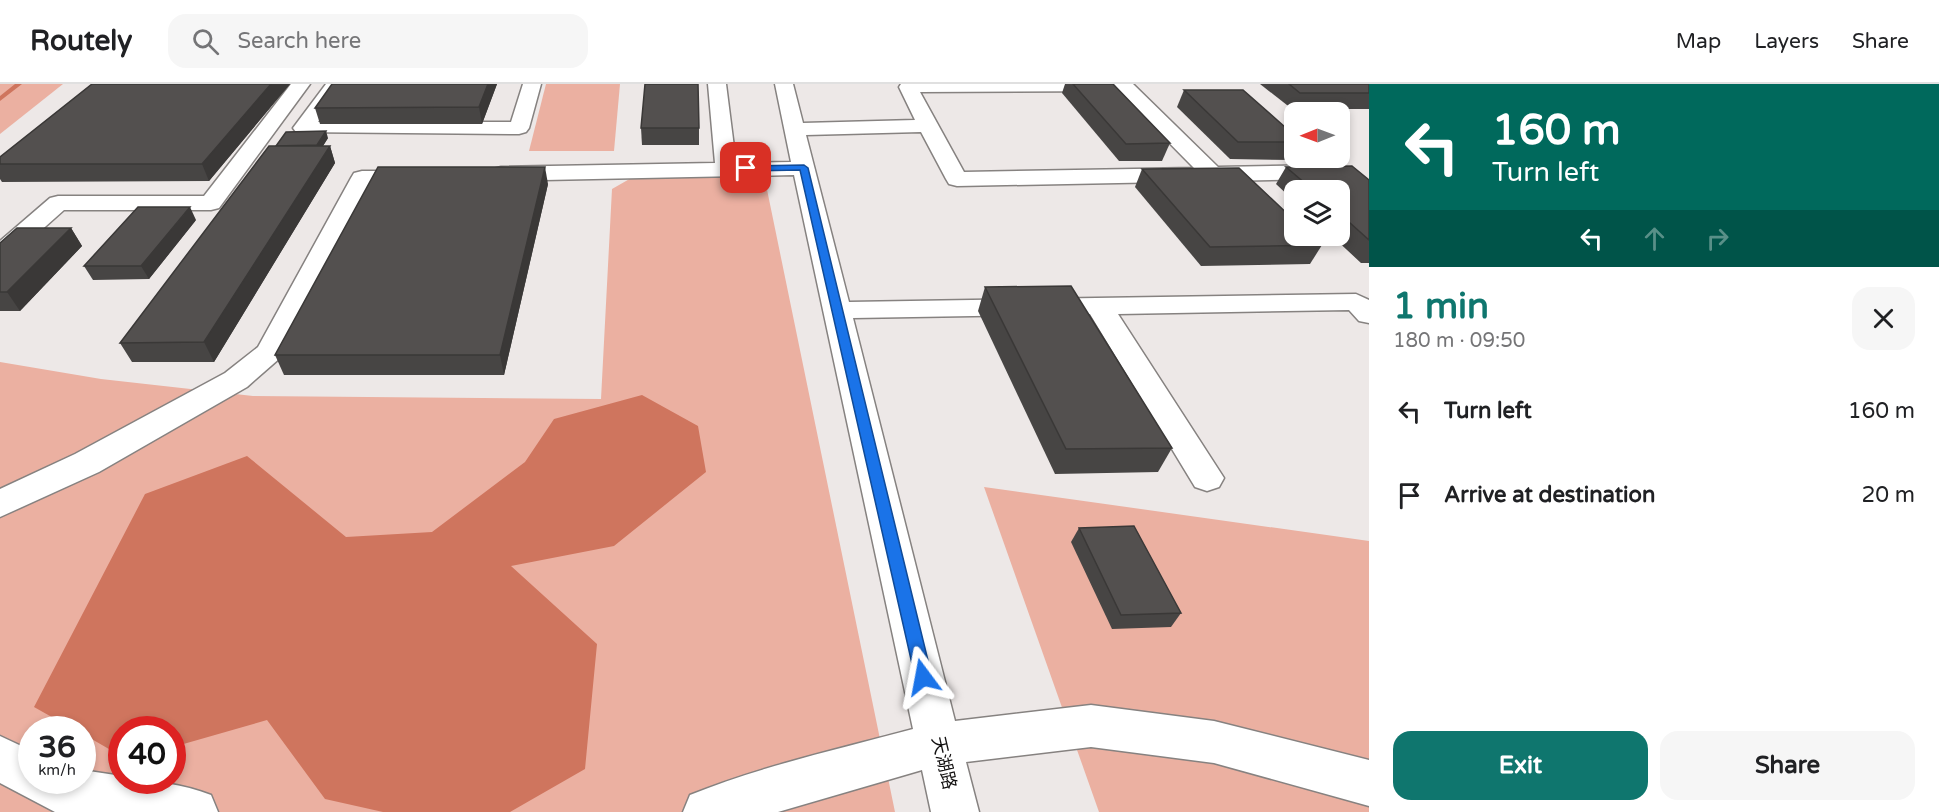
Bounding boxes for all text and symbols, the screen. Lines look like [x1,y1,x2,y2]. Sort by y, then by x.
search box [168,14,588,68]
text: Routely [30,24,132,58]
icon: search [189,25,222,58]
text: Search here [237,28,361,54]
text: Map [1676,29,1721,54]
text: Layers [1754,29,1819,54]
text: Share [1852,29,1909,54]
north arrow [1284,102,1350,168]
map controls [1284,102,1350,246]
text: 160 m [1492,105,1621,156]
icon: left [1393,108,1471,186]
pin [720,142,771,193]
icon: arrive [729,151,762,184]
text: Turn left [1492,156,1599,189]
button: layers [1284,180,1350,246]
icon: left [1575,222,1608,255]
icon: ahead [1638,222,1671,255]
icon: right [1701,222,1734,255]
text: 1 min [1393,285,1489,328]
button: close [1852,287,1915,350]
text: 180 m · 09:50 [1393,329,1525,353]
icon: left [1393,395,1426,428]
text: Turn left [1444,398,1532,424]
text: 160 m [1848,398,1915,424]
icon: arrive [1393,479,1426,512]
text: Arrive at destination [1444,482,1655,508]
text: 20 m [1861,482,1915,508]
position arrow [891,645,955,709]
speed limit sign: 40 [108,716,186,794]
text: 36 [38,729,76,766]
button: Exit [1393,731,1648,800]
button: Share [1660,731,1915,800]
street label: 天湖路 [927,734,961,792]
text: km/h [38,761,76,779]

